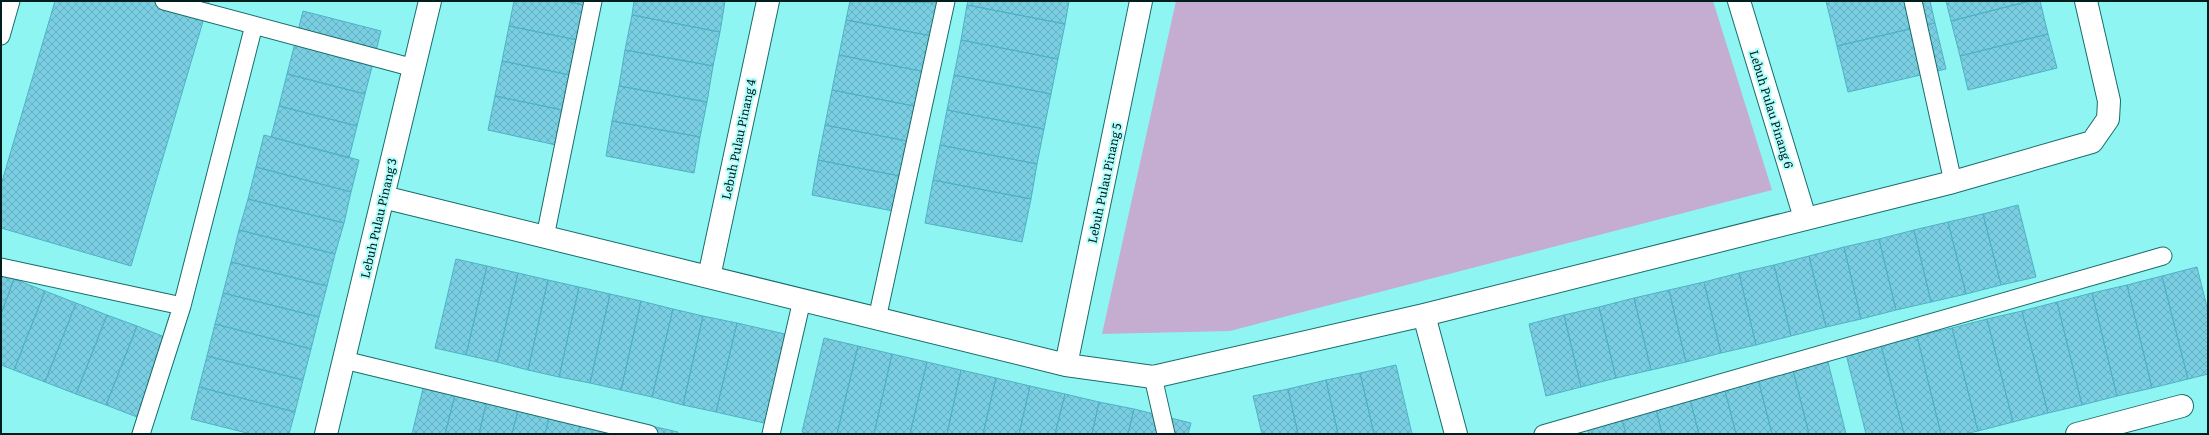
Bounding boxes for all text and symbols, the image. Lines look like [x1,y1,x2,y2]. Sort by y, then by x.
street label: Lebuh Pulau Pinang 6 [1745,48,1799,171]
street label: Lebuh Pulau Pinang 4 [716,77,760,201]
street label: Lebuh Pulau Pinang 5 [1082,121,1126,245]
street label: Lebuh Pulau Pinang 3 [355,156,401,280]

